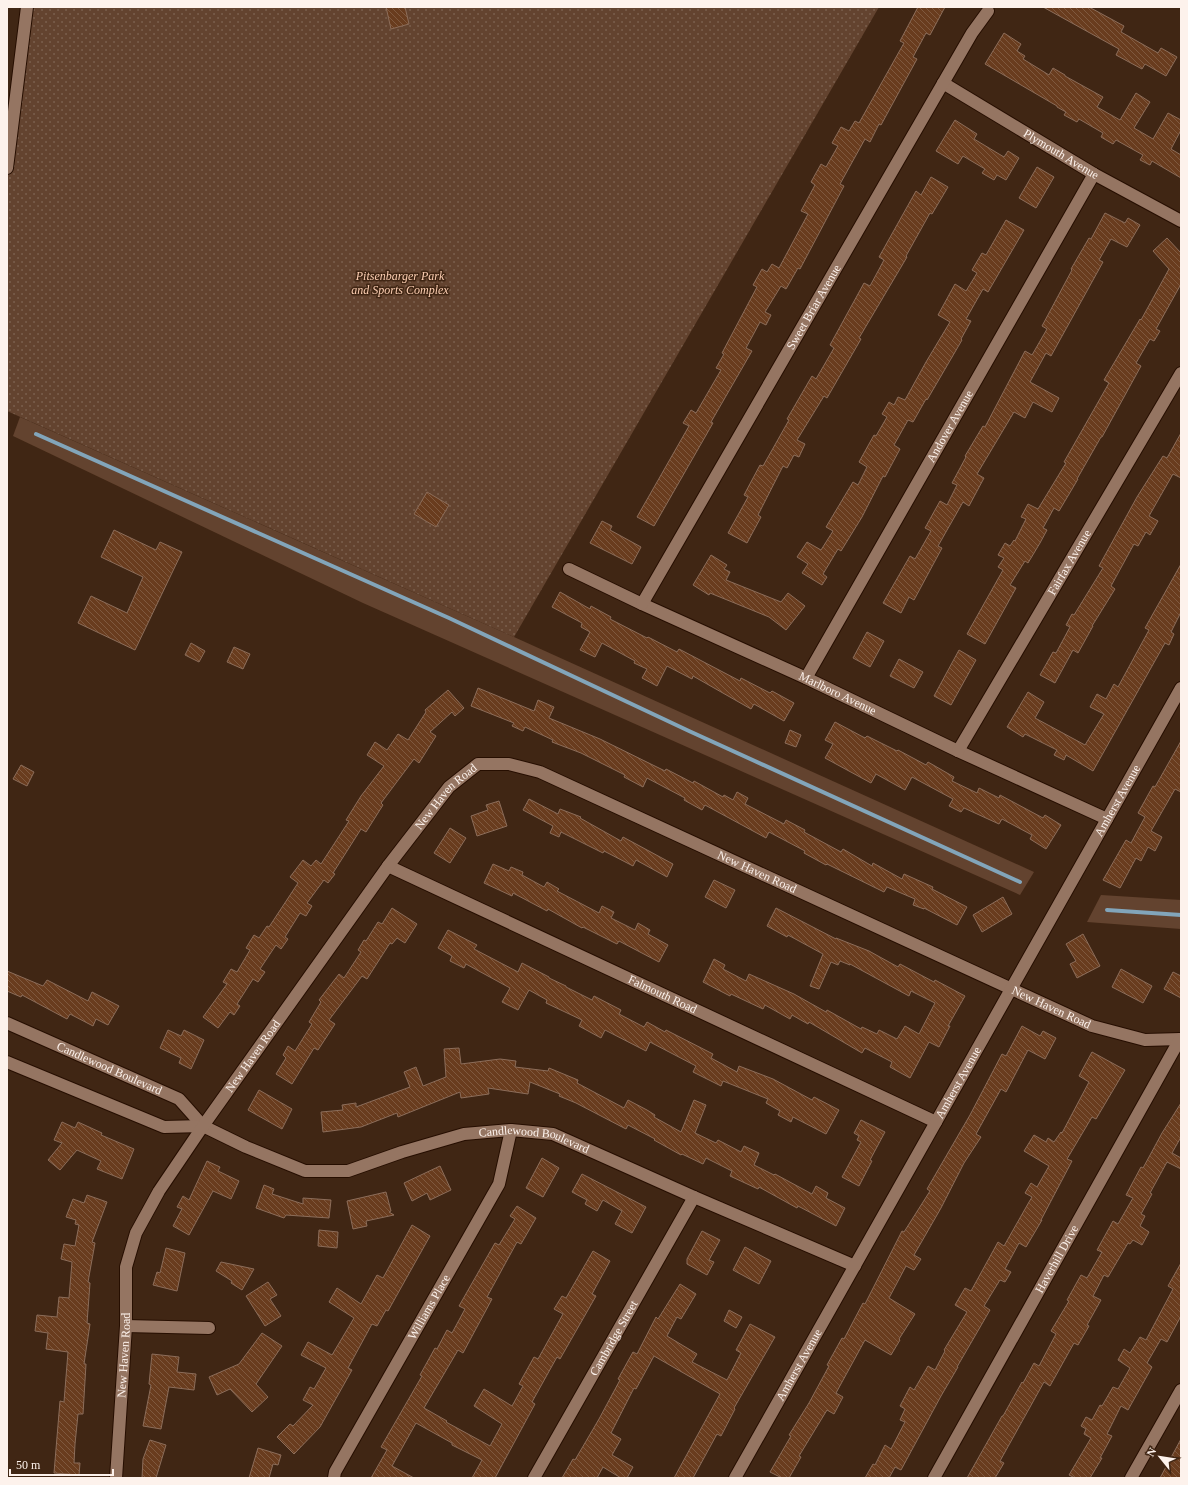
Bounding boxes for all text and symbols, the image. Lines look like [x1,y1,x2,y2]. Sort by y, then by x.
street label: Plymouth Avenue [1021,126,1101,182]
street label: Sweet Briar Avenue [784,262,844,352]
park label: Pitsenbarger Park and Sports Complex [351,269,449,297]
street label: Andover Avenue [924,388,976,465]
street label: Fairfax Avenue [1045,527,1094,598]
street label: Marlboro Avenue [797,669,879,718]
street label: New Haven Road [412,761,480,832]
street label: Amherst Avenue [1092,762,1143,839]
street label: New Haven Road [715,848,799,896]
street label: Falmouth Road [626,972,699,1016]
street label: New Haven Road [1010,983,1093,1032]
street label: New Haven Road [222,1017,283,1095]
street label: Candlewood Boulevard [55,1039,164,1098]
street label: Amherst Avenue [932,1044,984,1121]
street label: Candlewood Boulevard [478,1123,591,1156]
street label: Haverhill Drive [1032,1223,1081,1295]
street label: Williams Place [405,1272,453,1342]
street label: Cambridge Street [587,1297,641,1378]
street label: New Haven Road [114,1313,133,1398]
street label: Amherst Avenue [773,1326,825,1403]
north arrow [1140,1437,1180,1477]
text: N [1144,1446,1159,1458]
scale bar [10,1451,113,1477]
text: 50 m [16,1458,41,1472]

